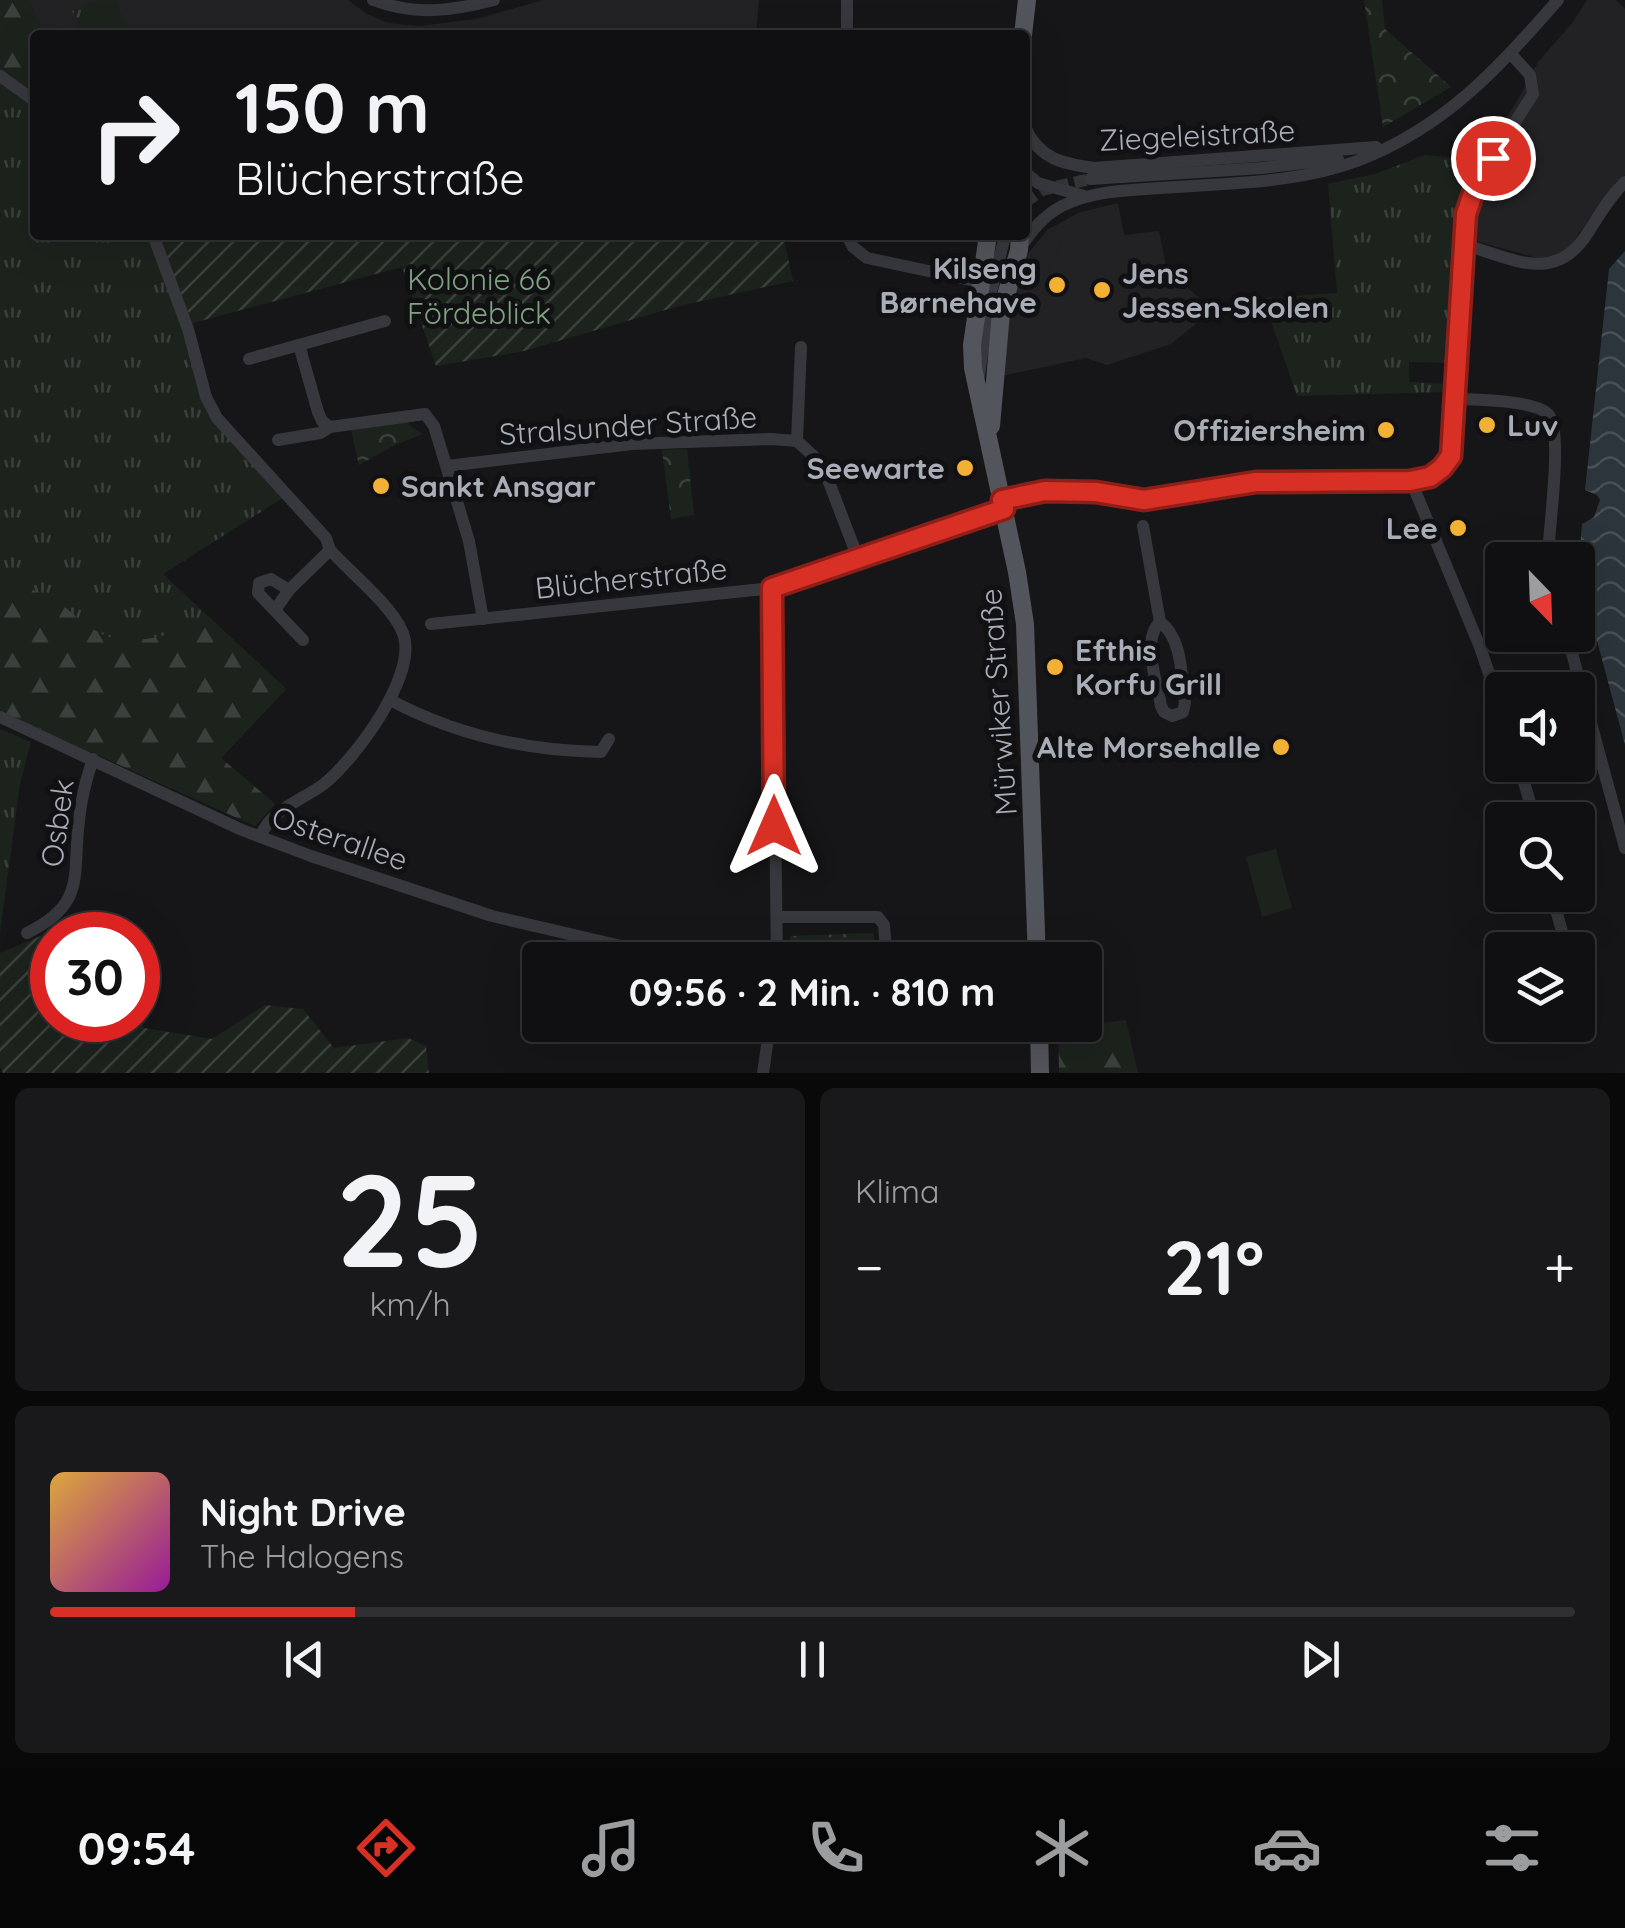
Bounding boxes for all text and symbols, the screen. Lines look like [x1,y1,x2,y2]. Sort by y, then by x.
text: 150 m [235,63,430,151]
icon: right [70,70,200,200]
street label: Ziegeleistraße [1098,111,1296,159]
pin [1451,116,1536,201]
icon: arrive [1466,131,1521,186]
text: Blücherstraße [235,150,525,206]
place label: Kilseng Børnehave [880,249,1037,321]
place label: Jens Jessen-Skolen [1122,254,1329,326]
park label: Kolonie 66 Fördeblick [407,260,551,332]
marker: Kilseng Børnehave [1046,274,1068,296]
marker: Jens Jessen-Skolen [1091,279,1113,301]
street label: Stralsunder Straße [498,397,758,453]
place label: Luv [1507,406,1558,444]
place label: Offiziersheim [1173,411,1366,449]
marker: Luv [1476,414,1498,436]
marker: Offiziersheim [1375,419,1397,441]
place label: Seewarte [807,449,945,487]
marker: Seewarte [954,457,976,479]
place label: Sankt Ansgar [401,467,596,505]
marker: Sankt Ansgar [370,475,392,497]
place label: Lee [1386,509,1438,547]
marker: Lee [1447,517,1469,539]
north arrow [1485,542,1595,652]
map controls [1485,542,1595,1042]
street label: Blücherstraße [533,549,729,607]
street label: Mürwiker Straße [971,587,1025,817]
place label: Efthis Korfu Grill [1075,631,1222,703]
marker: Efthis Korfu Grill [1044,656,1066,678]
button: sound [1485,672,1595,782]
place label: Alte Morsehalle [1037,728,1261,766]
marker: Alte Morsehalle [1270,736,1292,758]
position arrow [722,774,826,878]
street label: Osbek [32,777,82,869]
street label: Osterallee [267,797,413,879]
button: search [1485,802,1595,912]
speed limit sign: 30 [30,912,160,1042]
button: layers [1485,932,1595,1042]
text: 09:56 · 2 Min. · 810 m [629,968,995,1016]
text: 25 [336,1137,484,1300]
text: Klima [855,1171,939,1211]
text: 21° [1163,1220,1264,1314]
text: − [855,1232,884,1301]
text: + [1544,1232,1575,1301]
text: km/h [369,1284,451,1324]
text: Night Drive [200,1488,406,1536]
text: The Halogens [200,1536,404,1576]
icon: previous [277,1632,332,1687]
icon: pause [785,1632,840,1687]
icon: next [1293,1632,1348,1687]
icon: directions [351,1813,421,1883]
icon: music [576,1813,646,1883]
icon: phone [801,1813,871,1883]
icon: climate [1027,1813,1097,1883]
icon: car [1252,1813,1322,1883]
icon: filters [1477,1813,1547,1883]
text: 09:54 [78,1820,196,1876]

